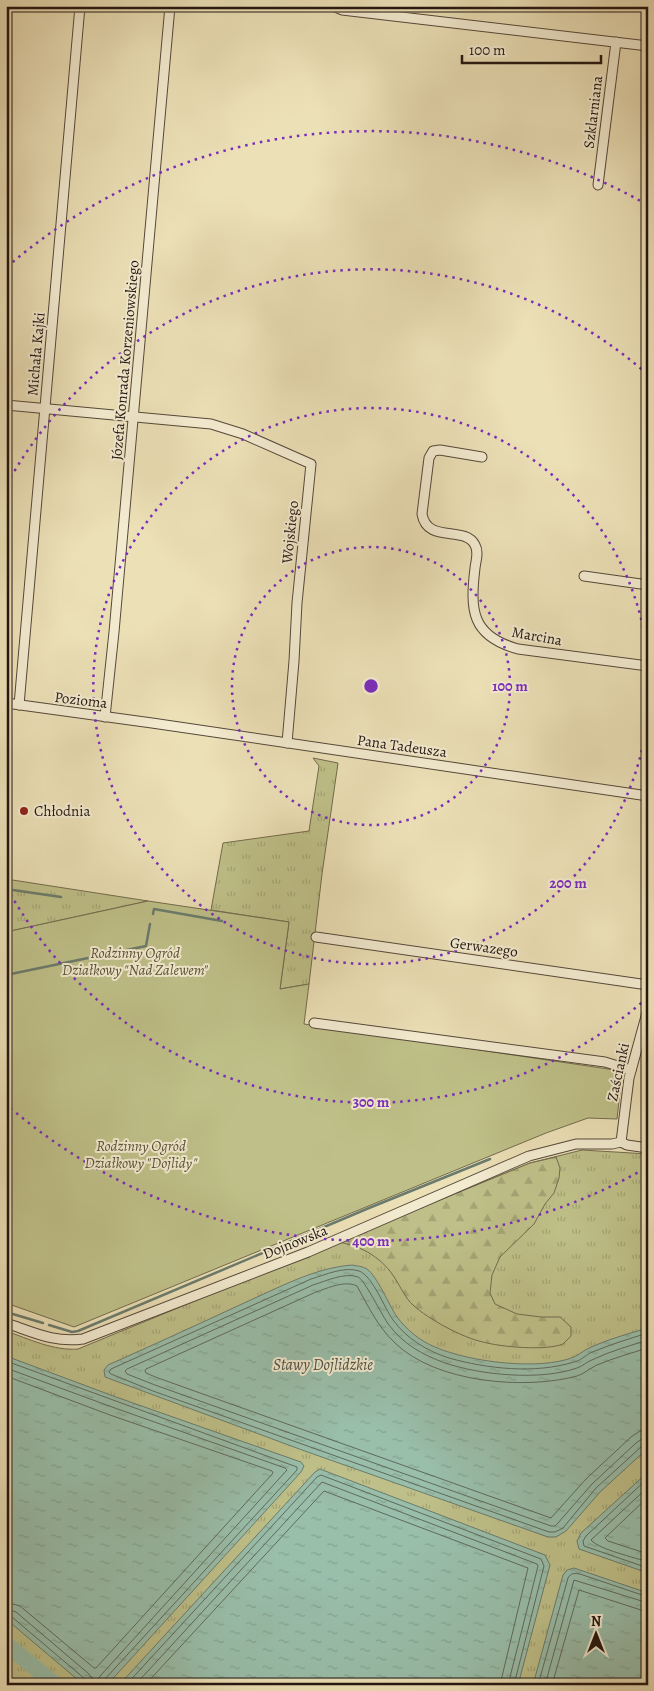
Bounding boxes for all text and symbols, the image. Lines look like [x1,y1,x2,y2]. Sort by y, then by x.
scale bar [462,32,600,64]
text: 100 m [469,40,506,60]
street label: Szklarniana [579,74,607,150]
street label: Józefa Konrada Korzeniowskiego [106,259,144,461]
street label: Michała Kajki [22,311,50,397]
street label: Wojskiego [277,499,303,566]
street label: Marcina [510,622,564,650]
text: 100 m [492,676,528,696]
centre of rings [362,677,380,695]
street label: Pozioma [53,687,109,713]
street label: Pana Tadeusza [356,730,448,762]
place label: Chłodnia [34,801,90,821]
marker: Chłodnia [18,805,30,817]
text: 200 m [549,873,587,893]
street label: Gerwazego [449,932,519,962]
park label: Rodzinny Ogród Działkowy "Nad Zalewem" [62,943,209,980]
street label: Zaścianki [602,1041,634,1103]
text: 300 m [353,1092,390,1112]
park label: Rodzinny Ogród Działkowy "Dojlidy" [85,1136,198,1173]
street label: Dojnowska [260,1220,330,1264]
text: 400 m [352,1231,390,1251]
water label: Stawy Dojlidzkie [273,1354,373,1376]
north arrow [572,1608,622,1658]
text: N [591,1612,601,1631]

